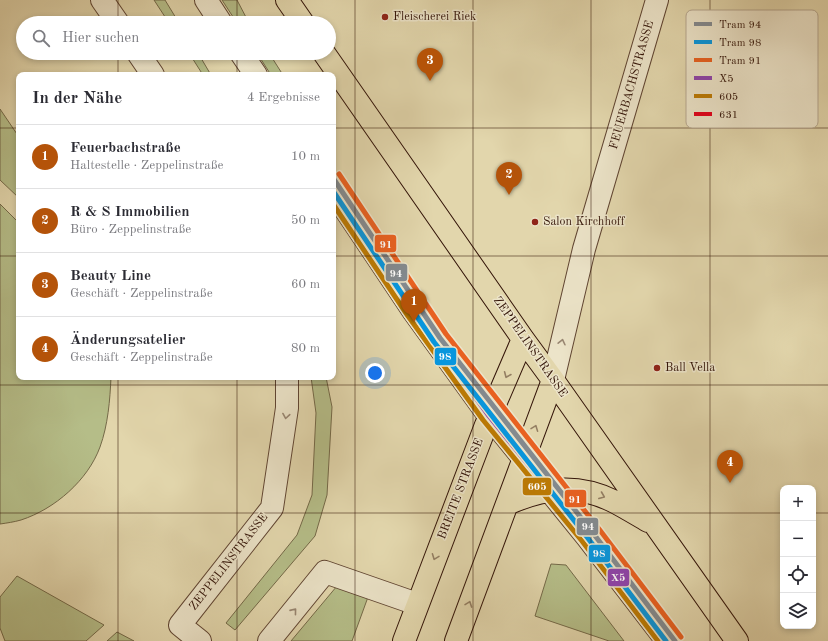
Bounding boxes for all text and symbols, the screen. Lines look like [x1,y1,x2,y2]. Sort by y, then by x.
legend [686,10,818,128]
place label: Fleischerei Riek [393,11,476,23]
marker: Fleischerei Riek [380,12,390,22]
search box [16,16,336,60]
street label: FEUERBACHSTRASSE [608,19,656,151]
text: Tram 94 [719,20,761,31]
icon: search [30,27,52,49]
text: Hier suchen [62,31,139,46]
text: Tram 98 [719,38,761,49]
pin: 3 [417,48,443,81]
text: Tram 91 [719,56,761,67]
text: X5 [719,74,734,85]
text: In der Nähe [32,90,122,107]
text: 4 Ergebnisse [247,91,320,104]
text: 605 [719,92,738,103]
text: 631 [719,110,738,121]
text: Feuerbachstraße [70,141,181,156]
text: 1 [41,150,49,163]
text: 10 m [291,150,320,163]
text: Haltestelle · Zeppelinstraße [70,159,224,172]
pin: 2 [496,162,522,195]
text: R & S Immobilien [70,205,190,220]
text: 2 [41,214,49,227]
text: 50 m [291,214,320,227]
place label: Salon Kirchhoff [543,216,626,228]
marker: Salon Kirchhoff [530,217,540,227]
text: Büro · Zeppelinstraße [70,223,191,236]
line badge: 91 [374,234,397,253]
text: 91 [380,240,392,251]
line badge: 94 [385,263,408,282]
text: Beauty Line [70,269,151,284]
text: 94 [390,269,402,280]
text: 3 [41,278,49,291]
text: 60 m [291,278,320,291]
text: Geschäft · Zeppelinstraße [70,287,213,300]
pin: 1 [401,289,427,322]
street label: ZEPPELINSTRASSE [491,295,569,399]
text: Änderungsatelier [70,333,185,348]
one-way arrow [557,339,566,346]
text: 4 [41,342,49,355]
text: 80 m [291,342,320,355]
line badge: 98 [434,347,457,366]
text: Geschäft · Zeppelinstraße [70,351,213,364]
text: 98 [439,352,451,363]
place label: Ball Vella [665,362,715,374]
your location [365,363,385,383]
marker: Ball Vella [652,363,662,373]
one-way arrow [504,370,512,378]
one-way arrow [282,413,291,419]
one-way arrow [531,425,539,432]
street label: BREITE STRASSE [436,437,486,541]
pin: 4 [717,450,743,483]
line badge: 605 [522,477,552,496]
text: 605 [527,482,547,493]
map controls [780,485,816,629]
button: + [780,485,816,521]
line badge: 91 [564,489,587,508]
one-way arrow [598,492,605,500]
text: 91 [569,495,581,506]
street label: ZEPPELINSTRASSE [187,511,271,613]
line badge: 94 [576,517,599,536]
button: − [780,521,816,557]
text: 94 [582,522,594,533]
line badge: 98 [588,544,611,563]
text: 98 [593,549,605,560]
one-way arrow [432,553,440,560]
button: locate [780,557,816,593]
line badge: X5 [607,568,630,587]
text: X5 [611,573,625,584]
button: layers [780,593,816,629]
one-way arrow [465,601,473,608]
one-way arrow [289,608,296,615]

